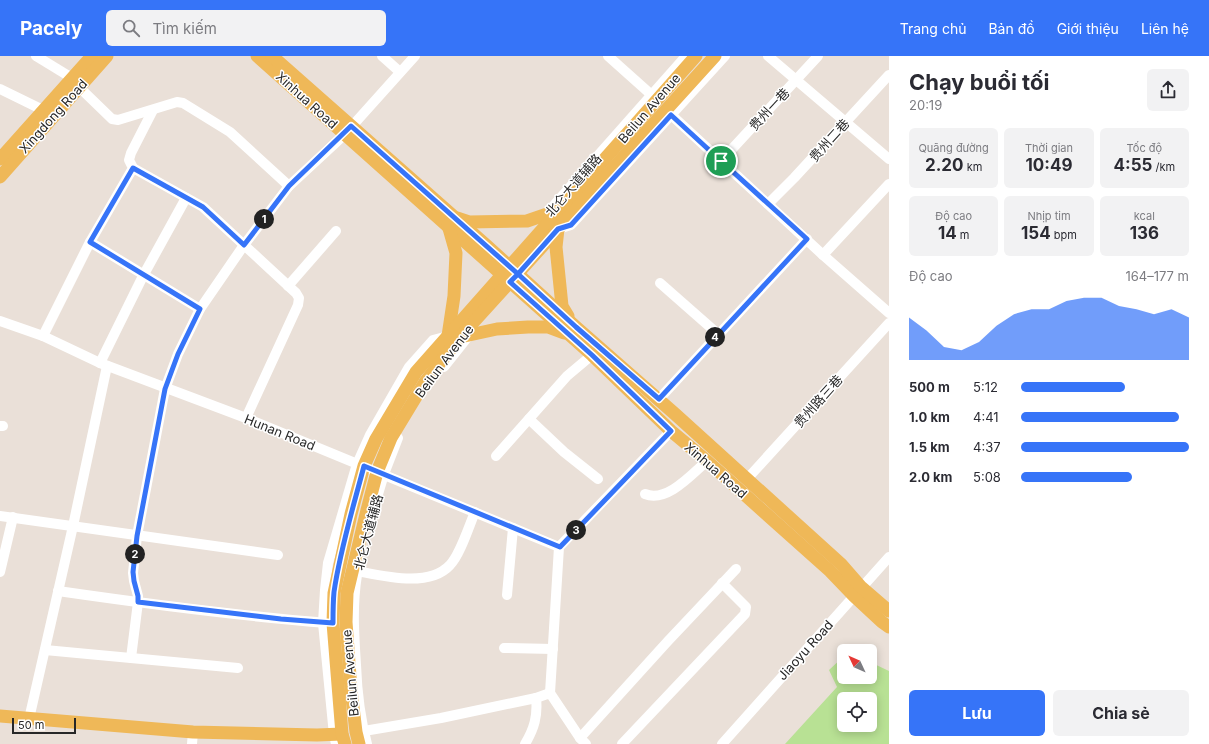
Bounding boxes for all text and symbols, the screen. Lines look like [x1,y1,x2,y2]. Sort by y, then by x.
search box [106,10,386,46]
text: Pacely [20,17,82,40]
icon: search [120,17,142,39]
text: Tìm kiếm [152,19,217,38]
text: Trang chủ [900,20,966,37]
text: Bản đồ [988,20,1035,37]
text: Giới thiệu [1057,20,1119,37]
text: Liên hệ [1141,20,1189,37]
street label: Xinhua Road [273,68,341,132]
text: Chạy buổi tối [909,69,1049,95]
button: share [1147,69,1189,111]
street label: Beilun Avenue [614,70,684,146]
street label: Xingdong Road [16,76,90,156]
street label: 贵州一巷 [745,85,793,133]
text: 20:19 [909,97,942,113]
street label: 贵州二巷 [806,115,852,165]
text: Quãng đường [918,141,989,155]
text: Thời gian [1025,141,1073,155]
text: Tốc độ [1127,141,1162,155]
pin [704,144,738,178]
street label: 北仑大道辅路 [541,150,605,220]
icon: arrive [710,150,732,172]
text: 2.20 [925,155,964,175]
text: 10:49 [1025,155,1073,175]
text: 4:55 [1114,155,1152,175]
text: km [964,160,982,174]
text: /km [1152,160,1175,174]
pin: 1 [254,209,274,229]
text: Độ cao [935,209,972,223]
text: Nhịp tim [1027,209,1071,223]
text: kcal [1134,209,1155,223]
text: 1 [262,212,266,226]
text: 14 [938,223,957,243]
text: 154 [1021,223,1051,243]
text: 136 [1130,223,1159,243]
text: m [957,228,969,242]
text: bpm [1051,228,1077,242]
text: Độ cao [909,268,952,284]
text: 164–177 m [1125,268,1189,284]
street label: Beilun Avenue [411,321,477,401]
pin: 4 [705,327,725,347]
text: 4 [711,330,719,344]
street label: 贵州路三巷 [790,371,846,431]
text: 500 m [909,379,950,395]
text: 5:12 [973,379,998,395]
text: 1.0 km [909,409,950,425]
text: 4:41 [973,409,999,425]
street label: Hunan Road [242,411,318,453]
street label: Xinhua Road [682,439,750,501]
text: 1.5 km [909,439,950,455]
text: 4:37 [973,439,1001,455]
text: 2.0 km [909,469,952,485]
text: 5:08 [973,469,1001,485]
street label: 北仑大道辅路 [350,492,386,572]
pin: 3 [566,520,586,540]
text: 3 [572,523,580,537]
pin: 2 [125,544,145,564]
text: 2 [132,547,138,561]
street label: Jiaoyu Road [774,617,836,683]
street label: Beilun Avenue [338,629,362,717]
north arrow [837,644,877,684]
map controls [837,644,877,732]
button: Lưu [909,690,1045,736]
button: Chia sẻ [1053,690,1189,736]
button: locate [837,692,877,732]
scale bar [12,716,76,735]
text: 50 m [18,718,44,732]

